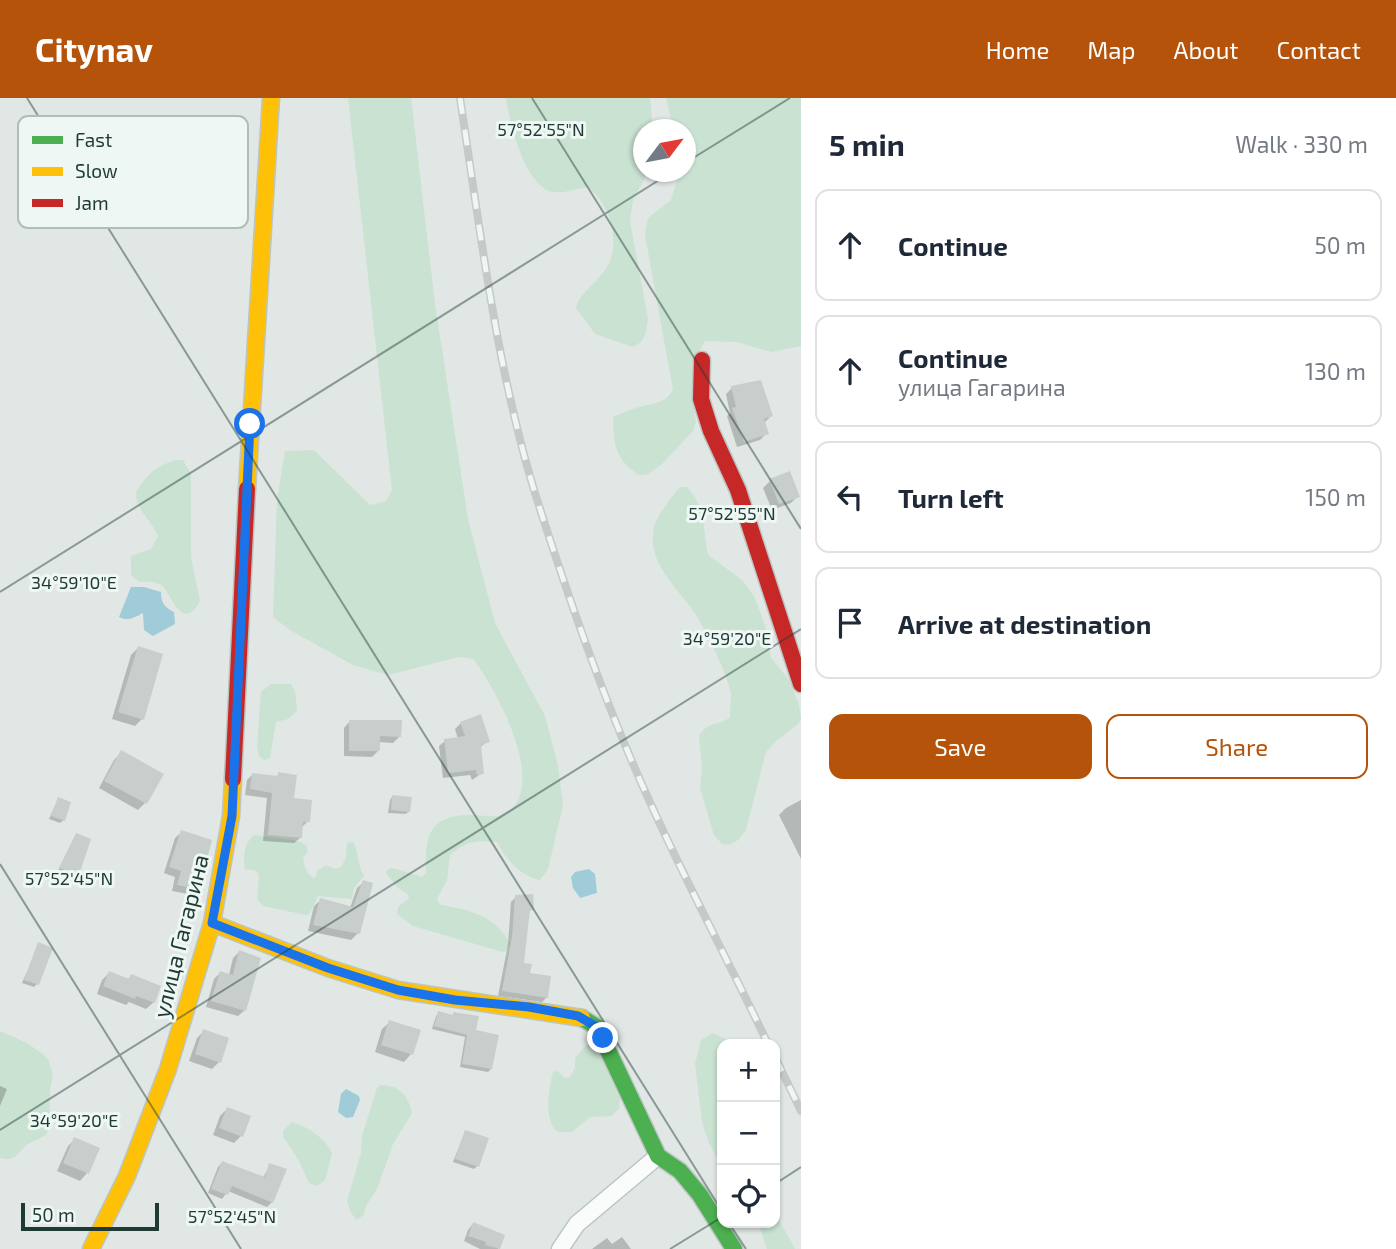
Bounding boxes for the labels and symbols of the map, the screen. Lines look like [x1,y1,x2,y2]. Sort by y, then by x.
legend [18,116,248,228]
text: 57°52'55"N [497,118,585,140]
north arrow [633,119,696,182]
text: Fast [75,128,112,151]
text: Slow [75,159,118,182]
text: Jam [75,191,109,214]
route start [234,408,265,439]
text: 57°52'55"N [688,502,776,524]
text: 34°59'10"E [31,571,117,593]
text: 34°59'20"E [683,627,771,649]
street label: улица Гагарина [146,851,215,1021]
text: 57°52'45"N [25,867,113,889]
route end [587,1022,618,1053]
text: 34°59'20"E [30,1109,118,1131]
scale bar [21,1200,159,1232]
text: 57°52'45"N [188,1205,276,1227]

